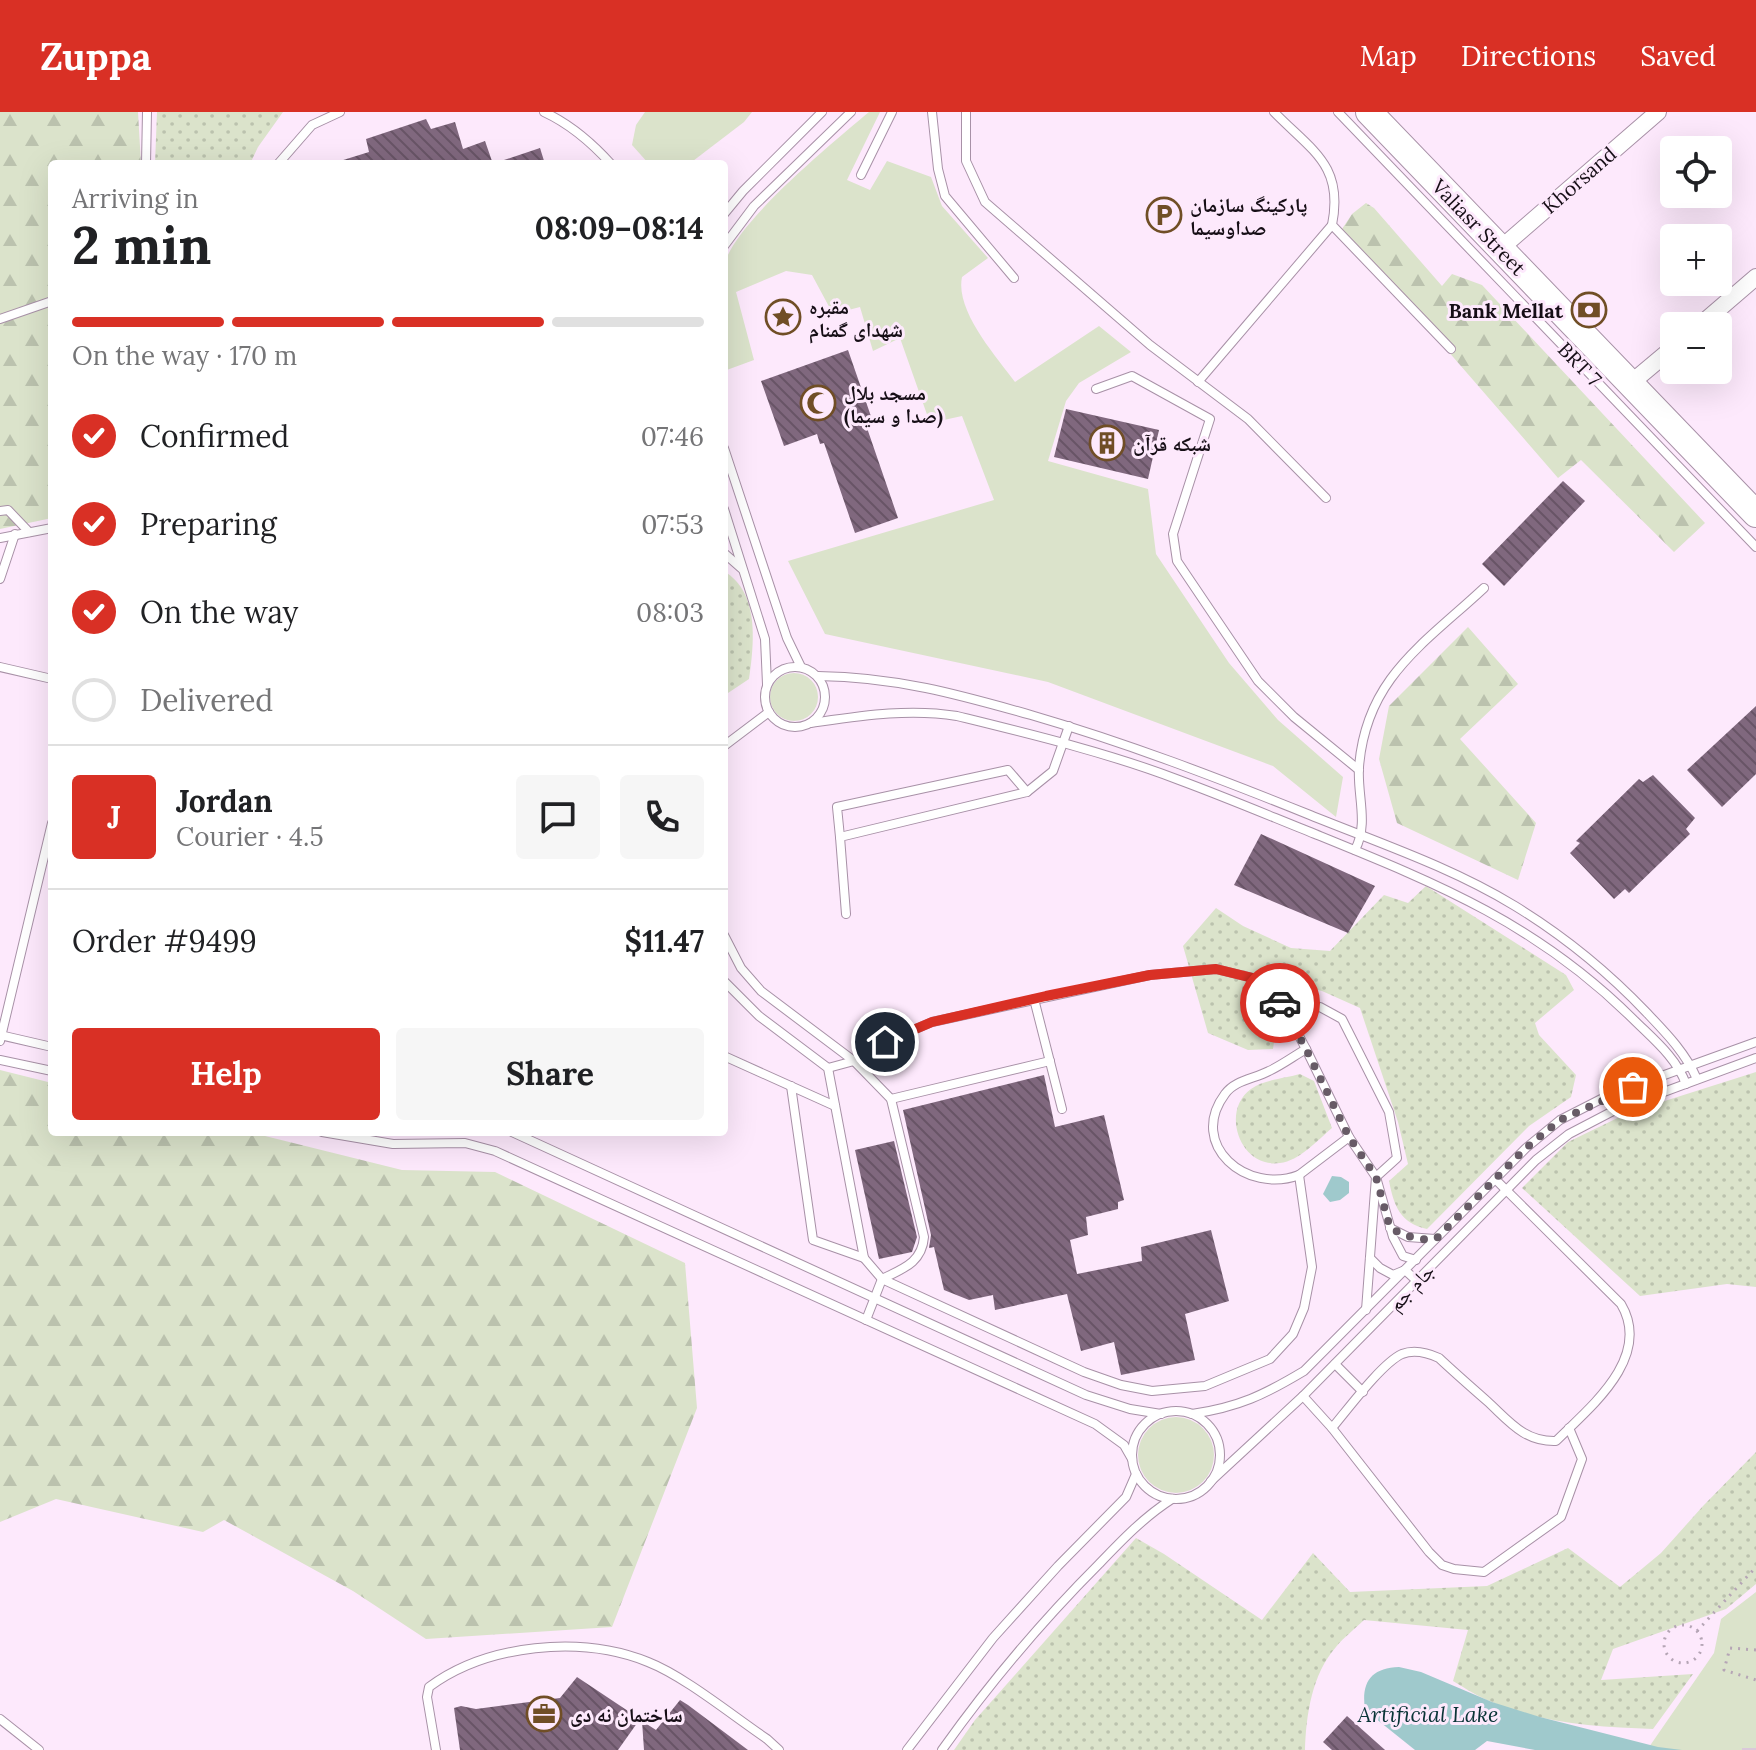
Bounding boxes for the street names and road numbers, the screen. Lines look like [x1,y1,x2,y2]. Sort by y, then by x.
street label: Khorsand [1537,141,1621,219]
street label: Valiasr Street [1426,173,1531,281]
street label: BRT 7 [1553,337,1607,391]
street label: جام جم [1383,1258,1441,1317]

